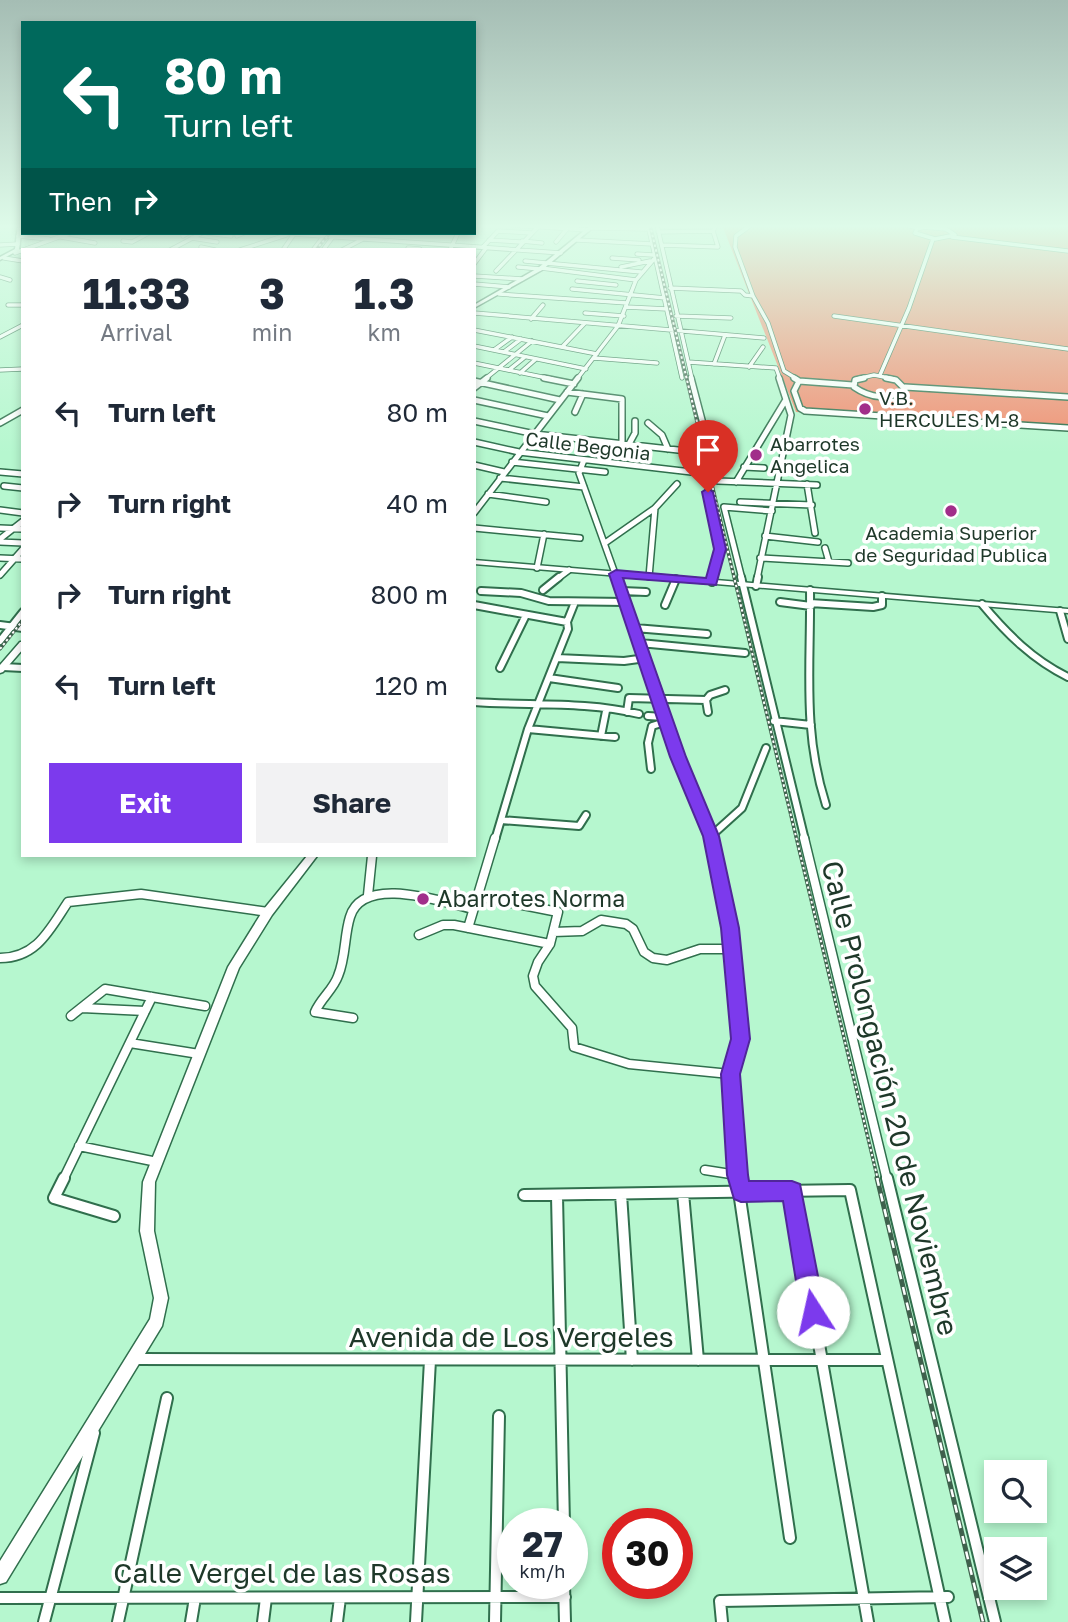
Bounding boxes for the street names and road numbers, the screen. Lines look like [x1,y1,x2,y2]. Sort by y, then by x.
street label: Calle Begonia [524,426,652,465]
street label: Calle Prolongación 20 de Noviembre [815,857,966,1339]
street label: Avenida de Los Vergeles [348,1320,674,1353]
street label: Calle Vergel de las Rosas [113,1556,451,1589]

